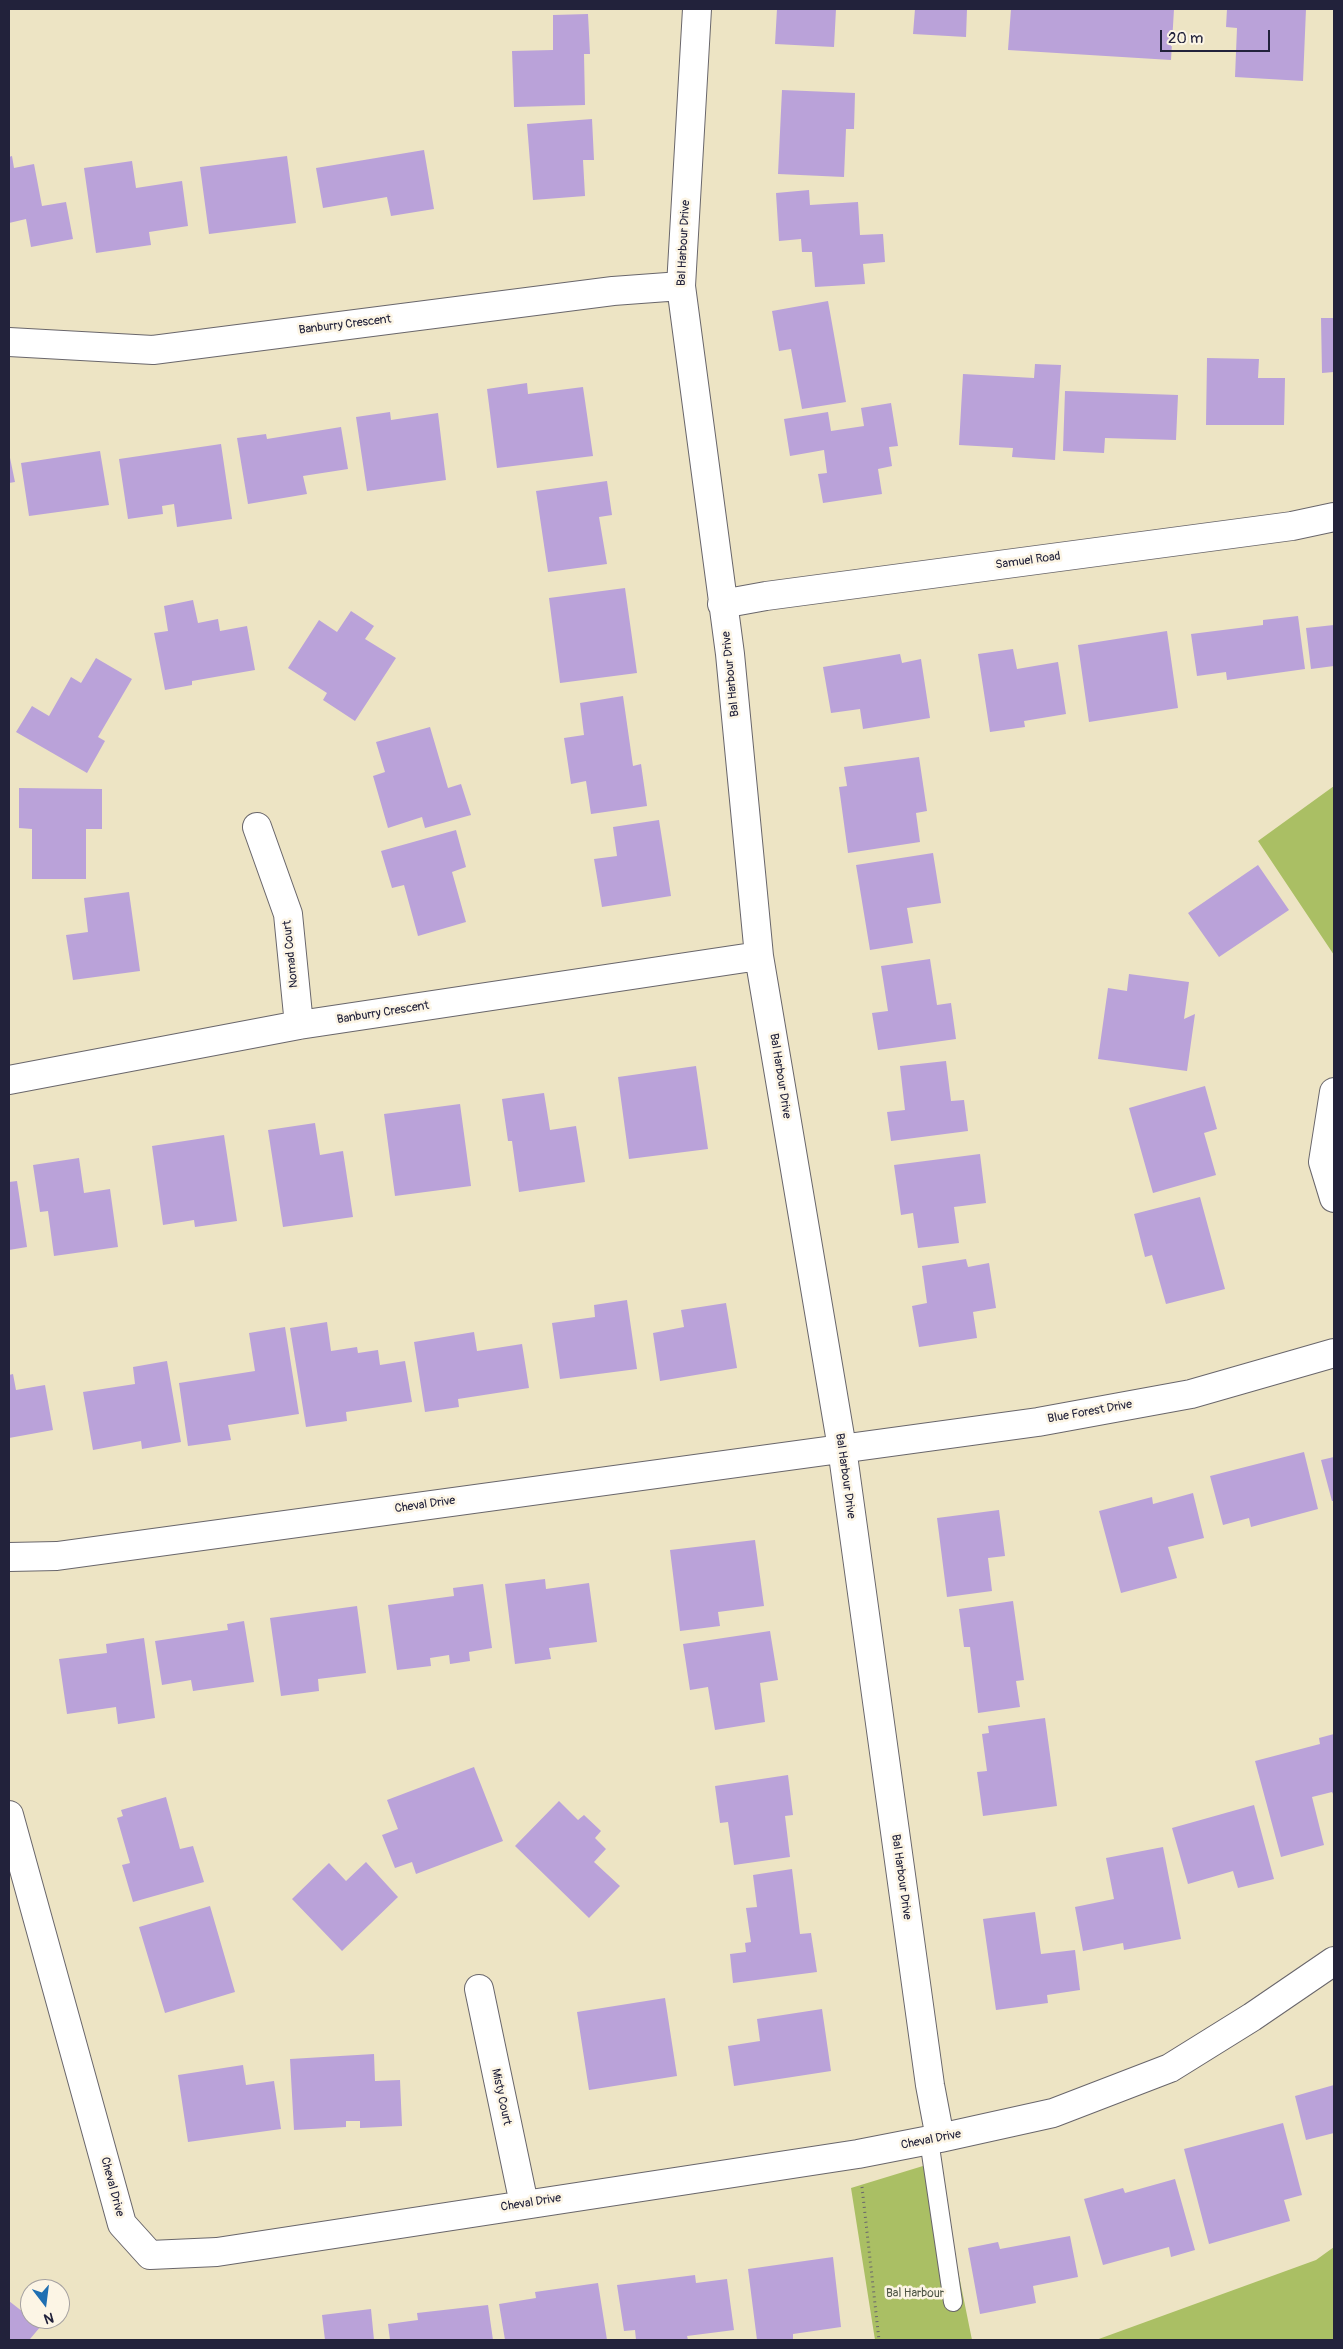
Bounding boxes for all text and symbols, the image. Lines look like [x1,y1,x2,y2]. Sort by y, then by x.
scale bar [1163,20,1273,52]
text: 20 m [1168,29,1203,48]
street label: Bal Harbour Drive [675,200,693,286]
street label: Banburry Crescent [298,312,392,338]
street label: Samuel Road [995,549,1061,573]
street label: Bal Harbour Drive [719,630,743,718]
street label: Nomad Court [280,919,302,989]
street label: Banburry Crescent [336,999,430,1027]
street label: Bal Harbour Drive [766,1032,794,1120]
street label: Blue Forest Drive [1047,1397,1133,1427]
street label: Bal Harbour Drive [832,1432,858,1520]
street label: Cheval Drive [394,1494,456,1516]
street label: Bal Harbour Drive [888,1833,914,1921]
street label: Misty Court [488,2067,514,2127]
street label: Cheval Drive [900,2127,962,2153]
street label: Cheval Drive [97,2156,127,2218]
street label: Cheval Drive [500,2191,562,2215]
north arrow [20,2279,70,2329]
park label: Bal Harbour [886,2287,944,2301]
text: N [42,2309,56,2327]

